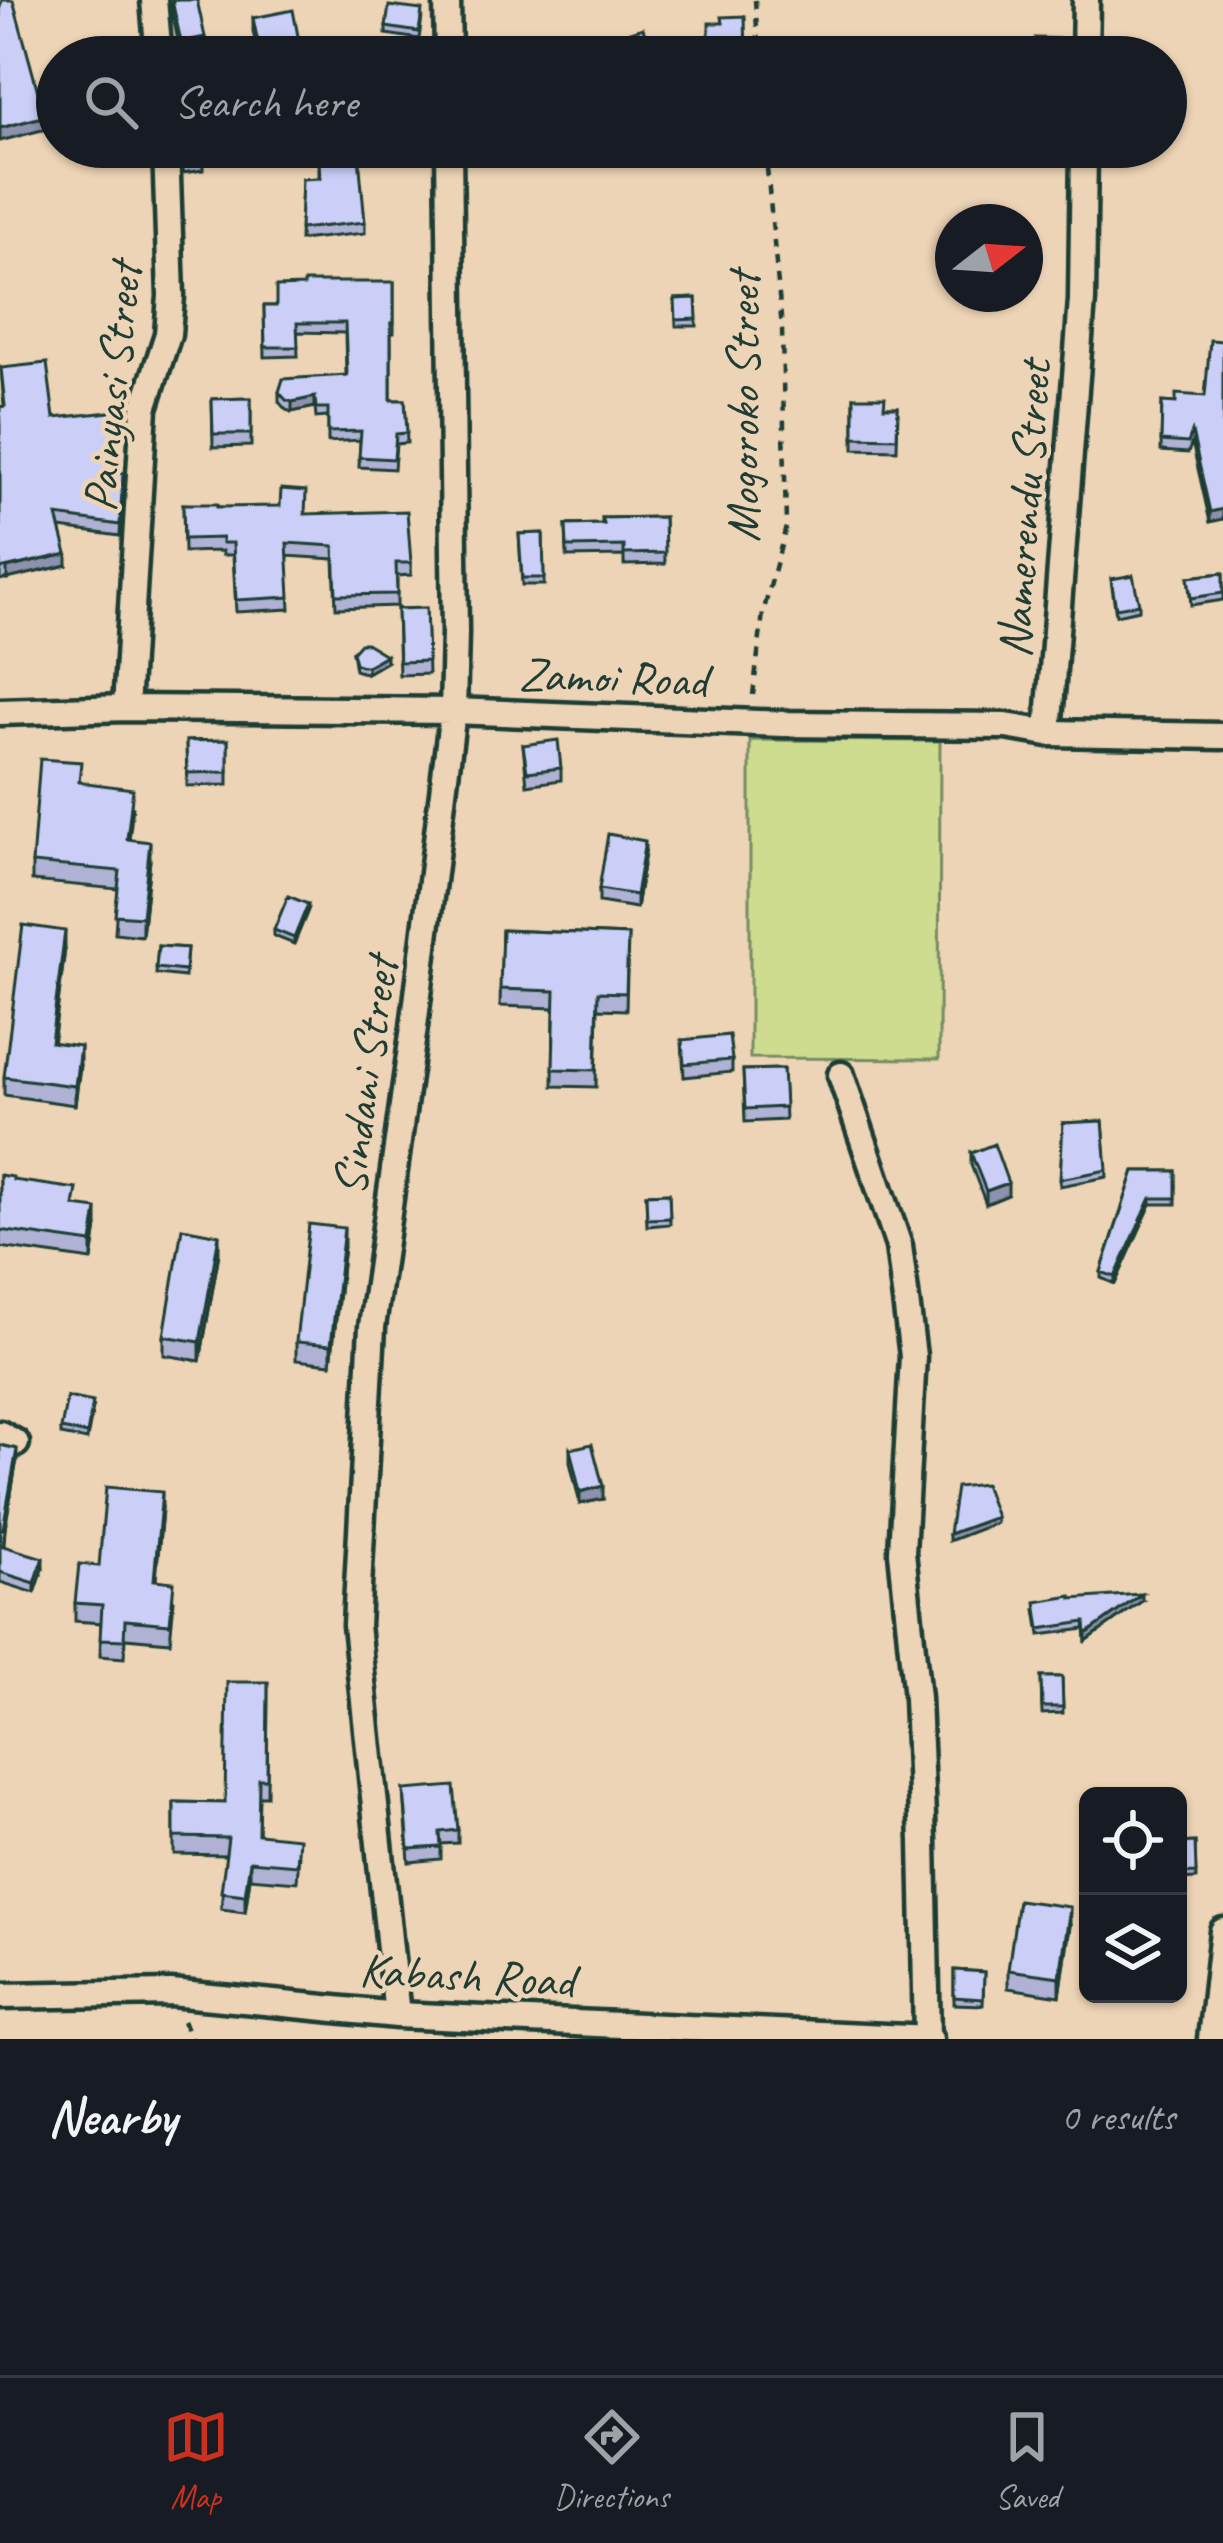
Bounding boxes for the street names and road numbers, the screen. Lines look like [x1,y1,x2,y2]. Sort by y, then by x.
street label: Painyasi Street [69,254,156,514]
street label: Mogoroko Street [713,266,773,542]
street label: Namerendu Street [984,354,1065,660]
street label: Zamoi Road [518,644,715,711]
street label: Sindani Street [319,947,412,1199]
street label: Kabash Road [358,1939,583,2011]

